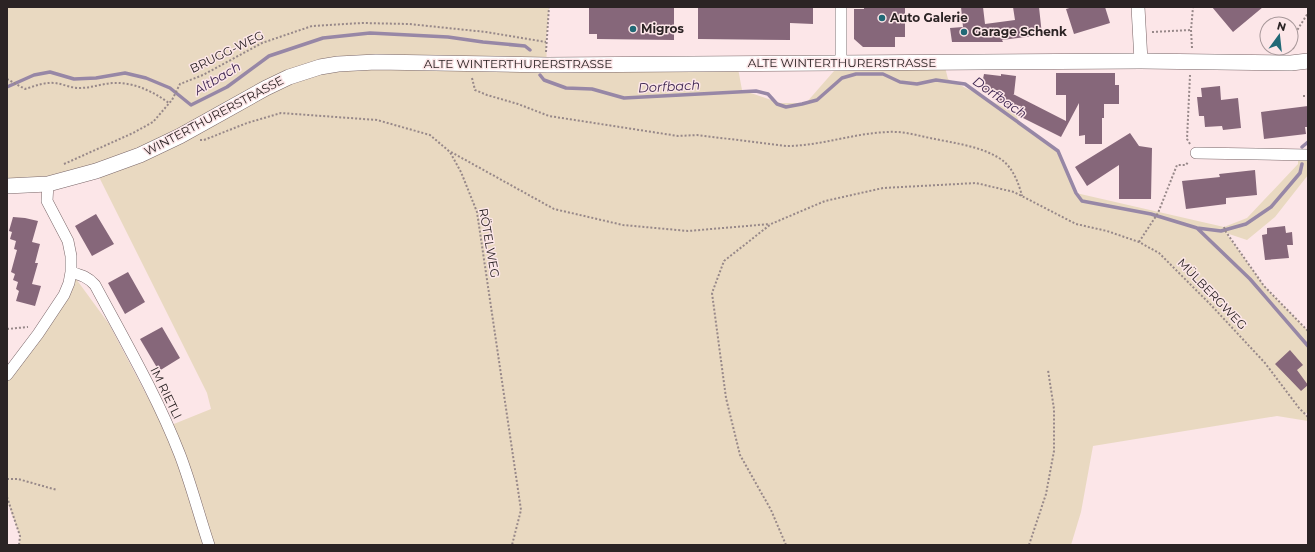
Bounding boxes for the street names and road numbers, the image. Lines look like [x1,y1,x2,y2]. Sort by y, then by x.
street label: BRUGG-WEG [187,27,266,76]
street label: ALTE WINTERTHURERSTRASSE [748,55,936,70]
street label: ALTE WINTERTHURERSTRASSE [424,56,612,71]
street label: WINTERTHURERSTRASSE [141,72,286,159]
street label: RÖTELWEG [476,207,503,279]
street label: MÜLBERGWEG [1174,255,1250,332]
street label: IM RIETLI [147,364,185,421]

